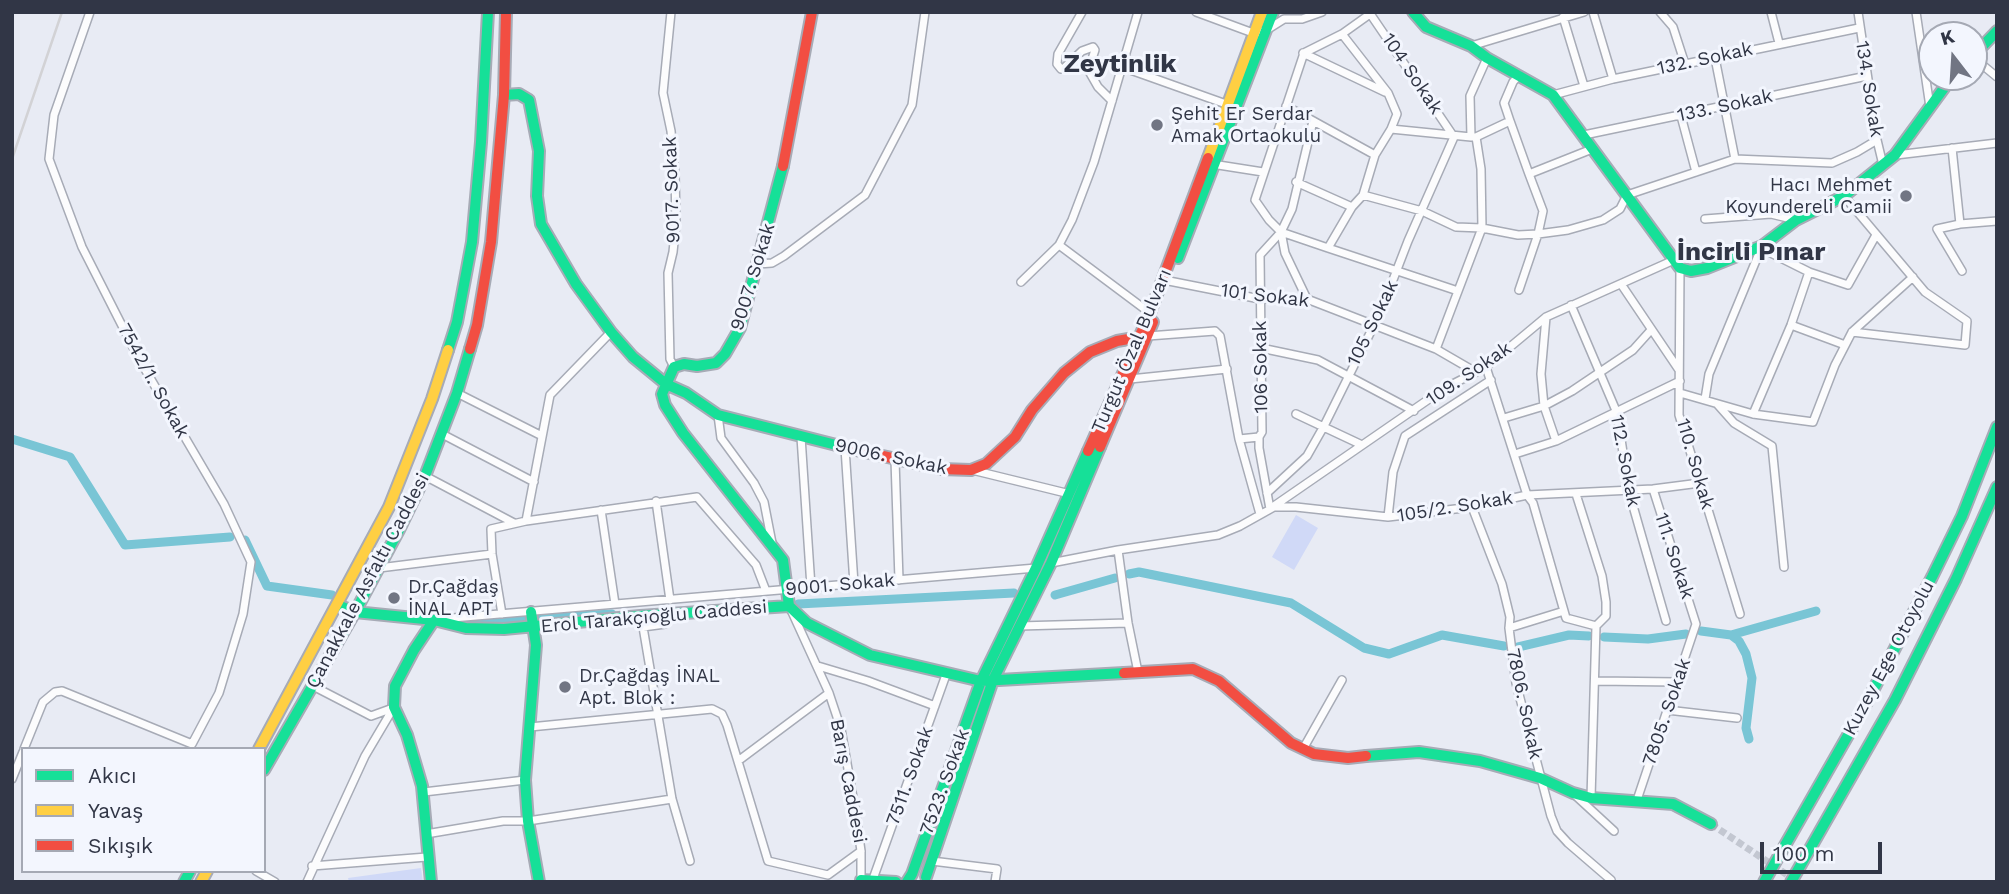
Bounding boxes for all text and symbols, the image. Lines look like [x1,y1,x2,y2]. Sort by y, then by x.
north arrow [1918,21,1988,91]
text: K [1938,24,1957,50]
street label: 104 Sokak [1377,29,1447,119]
street label: 132. Sokak [1655,38,1755,80]
street label: 134. Sokak [1850,39,1888,139]
district label: Zeytinlik [1064,48,1176,80]
street label: 133. Sokak [1675,85,1775,127]
place label: Şehit Er Serdar Amak Ortaokulu [1171,103,1321,147]
marker: Şehit Er Serdar Amak Ortaokulu [1149,117,1165,133]
street label: 9017. Sokak [659,136,685,244]
place label: Hacı Mehmet Koyundereli Camii [1725,174,1892,218]
marker: Hacı Mehmet Koyundereli Camii [1898,188,1914,204]
street label: 9007. Sokak [726,221,780,333]
district label: İncirli Pınar [1677,236,1825,268]
street label: Turgut Özal Bulvarı [1087,266,1177,436]
street label: 105 Sokak [1342,276,1404,370]
street label: 101 Sokak [1220,279,1310,313]
street label: 7542/1. Sokak [112,320,194,442]
street label: 106 Sokak [1249,320,1273,414]
street label: 109. Sokak [1422,337,1516,411]
street label: 112. Sokak [1605,413,1645,509]
street label: 110. Sokak [1671,416,1719,512]
street label: 9006. Sokak [833,434,949,480]
street label: Çanakkale Asfaltı Caddesi [302,470,434,692]
street label: 105/2. Sokak [1395,487,1515,527]
street label: 111. Sokak [1649,510,1699,602]
street label: 9001. Sokak [784,569,896,601]
place label: Dr.Çağdaş İNAL APT [408,576,499,620]
street label: Kuzey Ege Otoyolu [1839,577,1939,739]
marker: Dr.Çağdaş İNAL APT [386,590,402,606]
street label: Erol Tarakçıoğlu Caddesi [540,596,768,638]
street label: 7806. Sokak [1501,647,1547,761]
street label: 7805. Sokak [1638,655,1696,769]
place label: Dr.Çağdaş İNAL Apt. Blok : [579,665,720,709]
marker: Dr.Çağdaş İNAL Apt. Blok : [557,679,573,695]
street label: Barış Caddesi [825,717,871,845]
street label: 7511. Sokak [882,723,938,829]
street label: 7523. Sokak [915,726,975,838]
legend [21,747,266,873]
text: Akıcı [88,763,137,788]
text: Yavaş [88,798,143,823]
scale bar [1764,828,1886,872]
text: Sıkışık [88,833,153,858]
text: 100 m [1773,841,1835,866]

